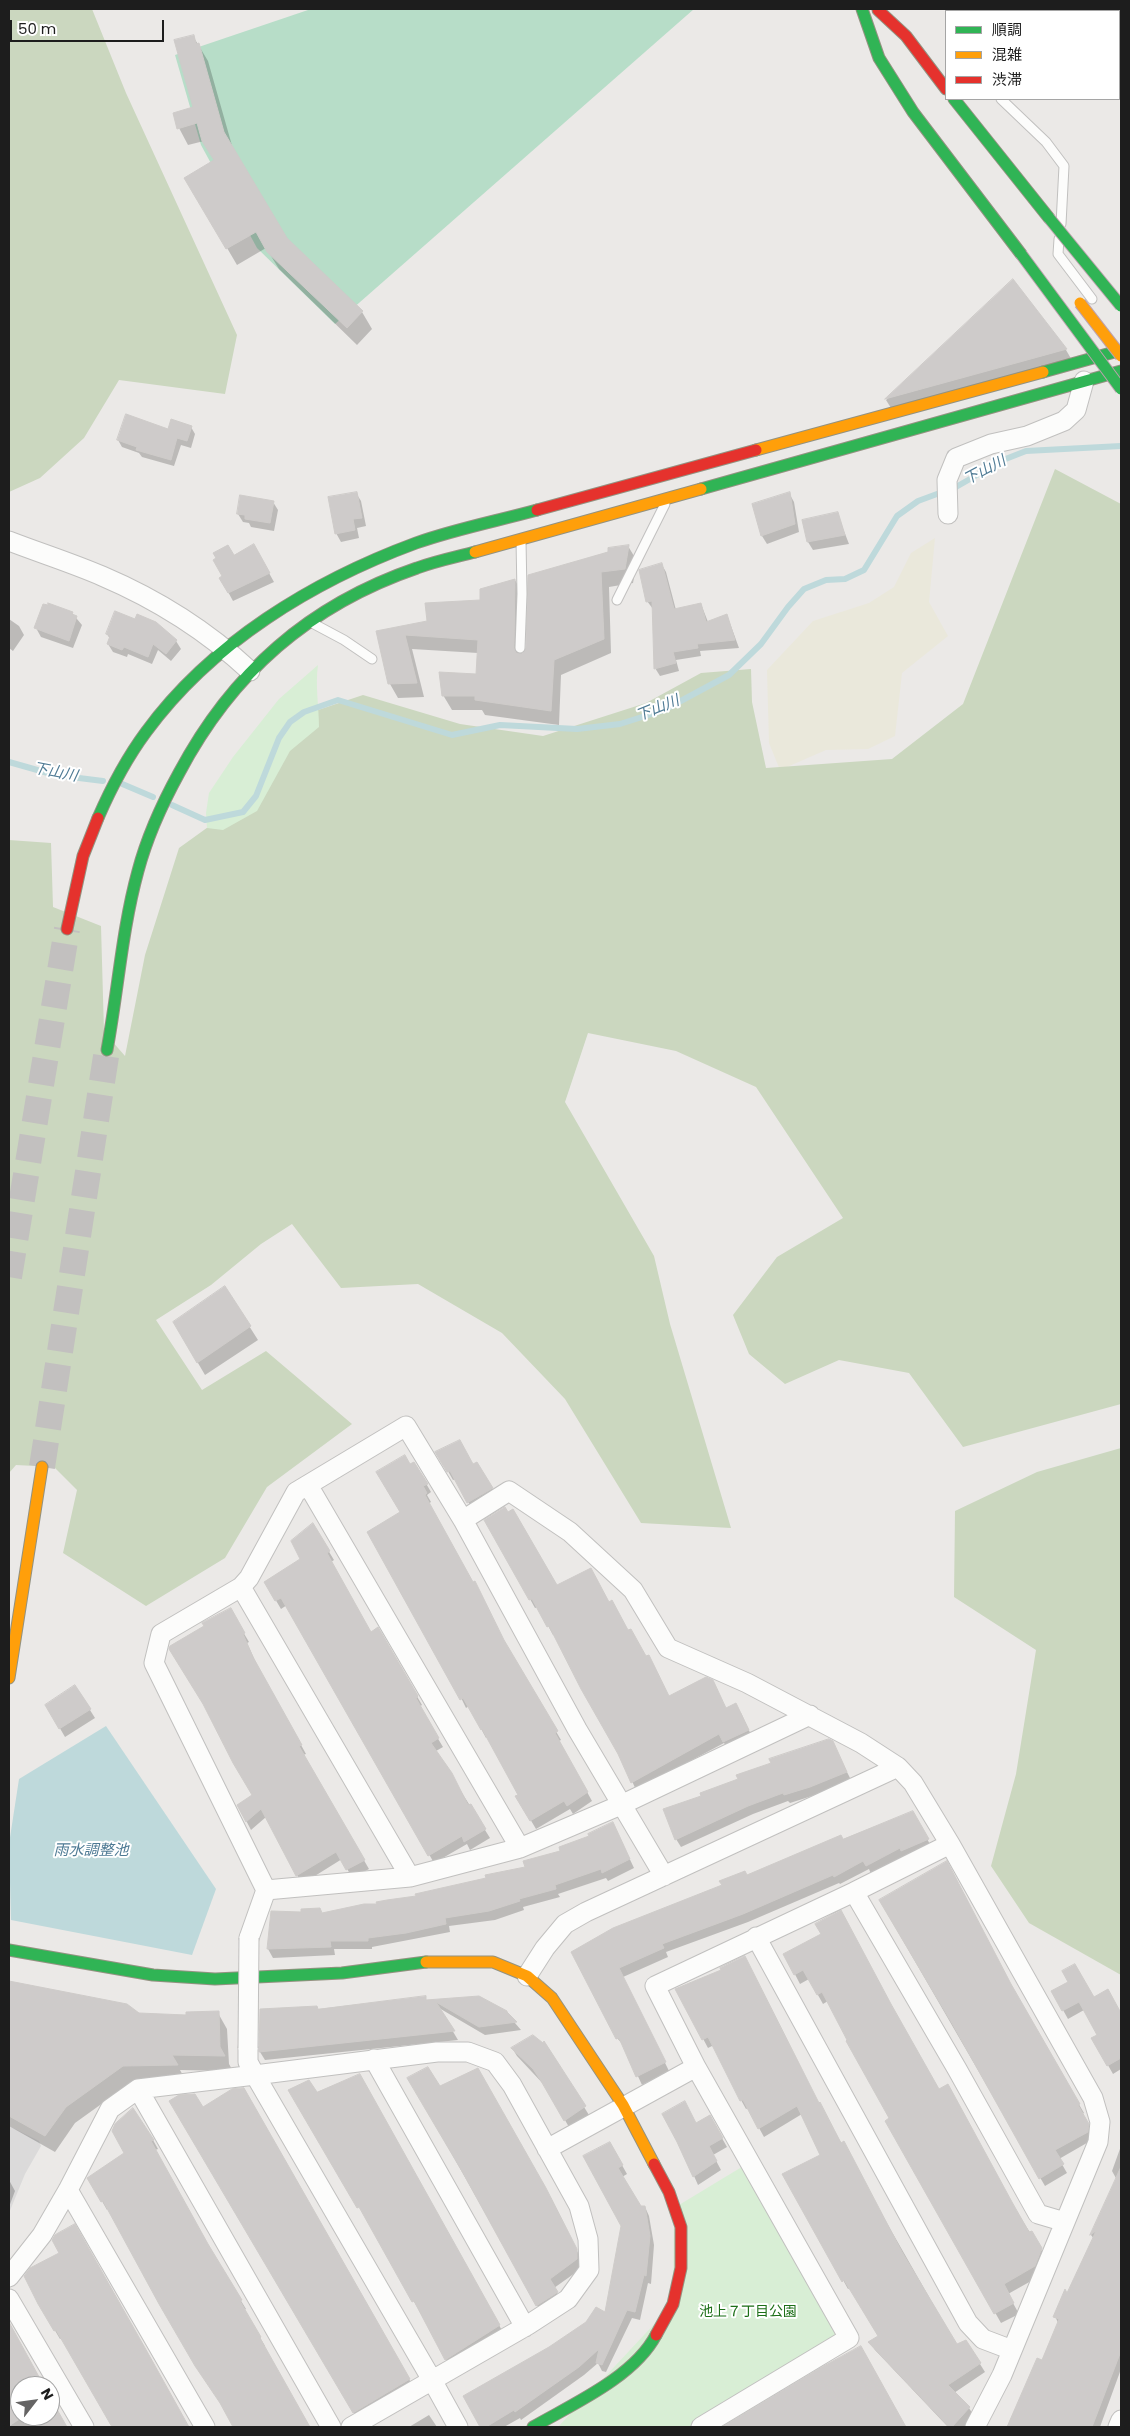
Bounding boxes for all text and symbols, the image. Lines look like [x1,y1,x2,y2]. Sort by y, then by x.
scale bar [12,10,166,42]
legend [945,10,1120,100]
text: 50 m [18,18,56,39]
text: 順調 [992,19,1022,40]
text: 混雑 [992,44,1022,65]
text: 渋滞 [992,69,1022,90]
water label: 下山川 [961,452,1009,490]
water label: 下山川 [634,692,682,726]
water label: 下山川 [31,760,79,786]
water label: 雨水調整池 [54,1842,128,1860]
park label: 池上７丁目公園 [699,2304,797,2320]
north arrow [10,2376,60,2426]
text: N [36,2384,58,2404]

